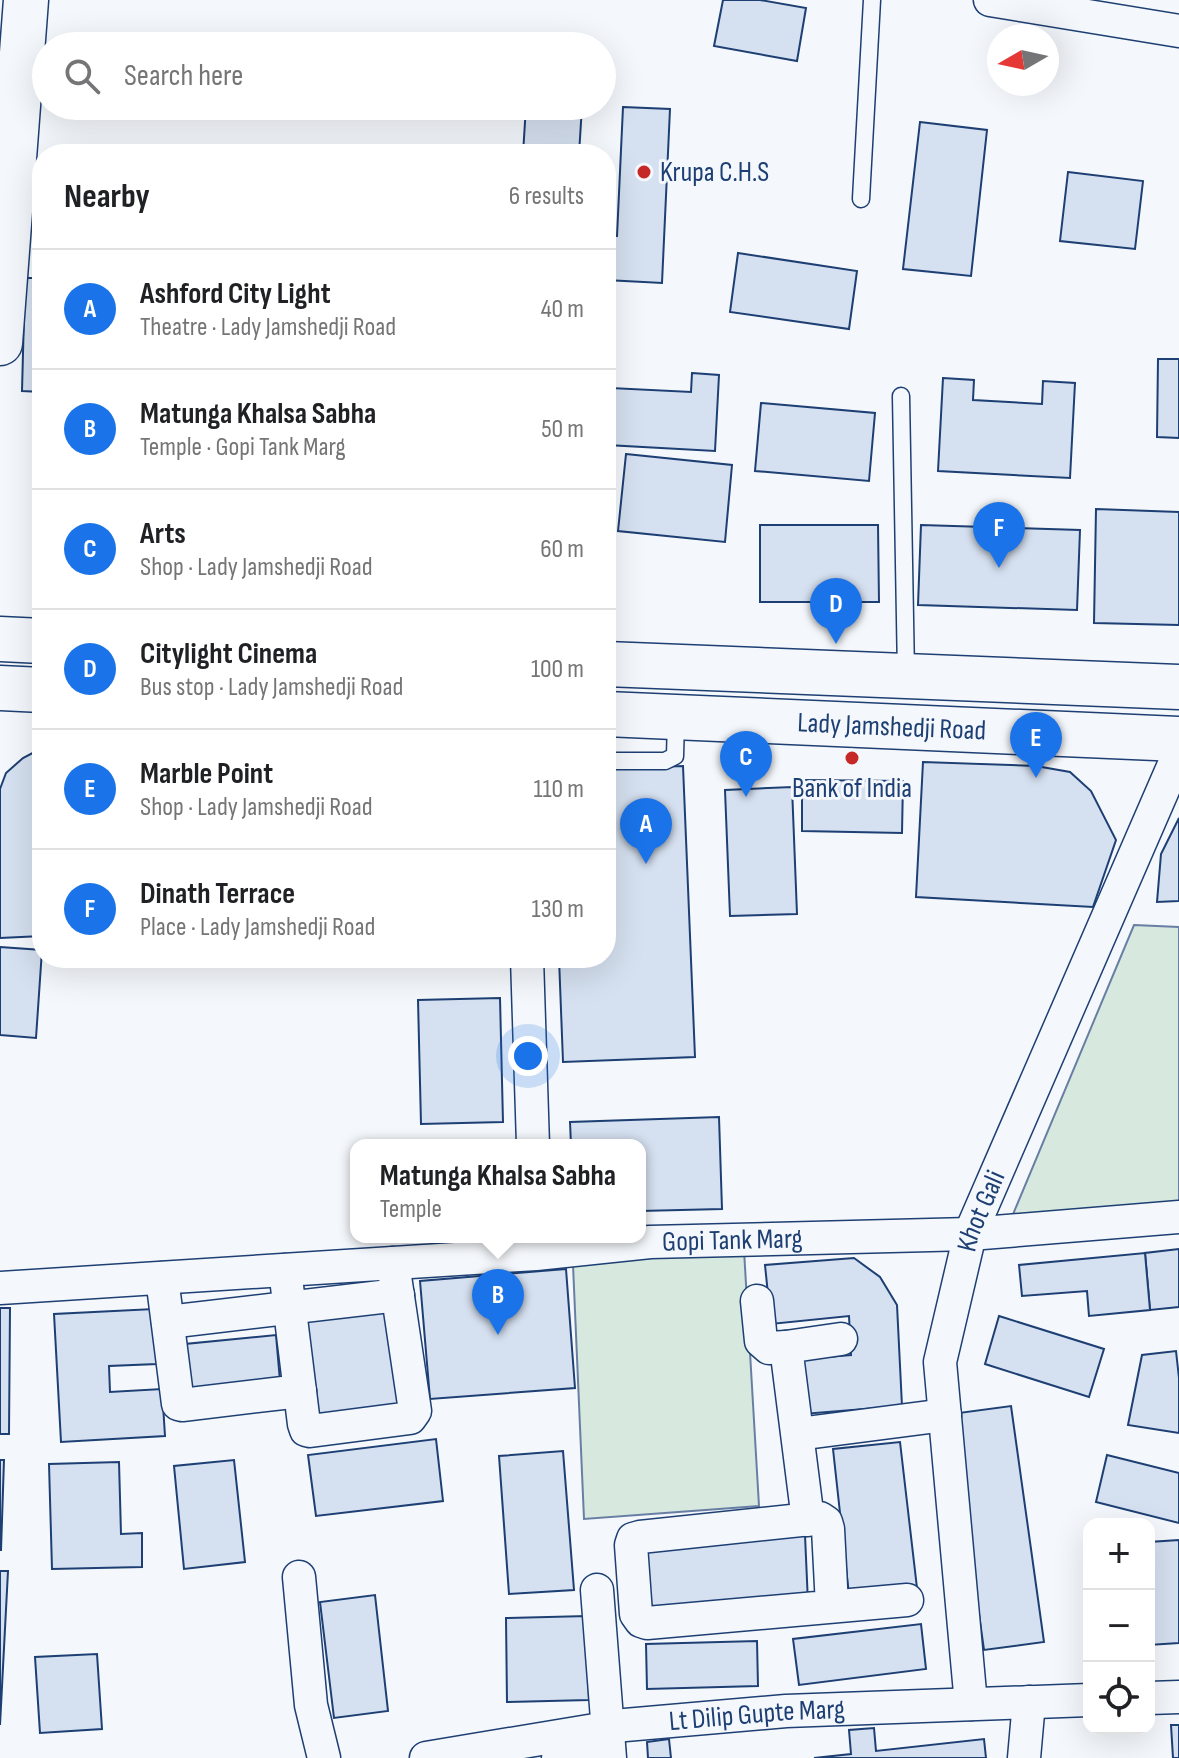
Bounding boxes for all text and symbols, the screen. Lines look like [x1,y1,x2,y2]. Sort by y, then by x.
north arrow [987,24,1059,96]
search box [32,32,616,120]
icon: search [60,54,104,98]
text: Search here [124,58,243,94]
place label: Krupa C.H.S [660,156,769,189]
marker: Krupa C.H.S [635,163,653,181]
text: Nearby [64,176,150,217]
text: 6 results [509,181,584,212]
text: Ashford City Light [140,276,331,312]
text: A [84,294,96,325]
text: 40 m [541,294,584,325]
text: Theatre · Lady Jamshedji Road [140,312,396,343]
text: Matunga Khalsa Sabha [140,396,376,432]
text: B [84,414,96,445]
text: 50 m [541,414,584,445]
text: Temple · Gopi Tank Marg [140,432,346,463]
pin: F [973,502,1025,568]
text: Arts [140,516,186,552]
text: C [83,534,97,565]
text: 60 m [540,534,584,565]
text: Shop · Lady Jamshedji Road [140,552,373,583]
pin: D [810,578,862,644]
text: Citylight Cinema [140,636,317,672]
text: D [83,654,97,685]
text: 100 m [531,654,584,685]
text: Bus stop · Lady Jamshedji Road [140,672,403,703]
street label: Lady Jamshedji Road [797,706,987,747]
pin: E [1010,712,1062,778]
pin: C [720,731,772,797]
marker: Bank of India [843,749,861,767]
text: Marble Point [140,756,273,792]
place label: Bank of India [792,772,912,805]
text: E [84,774,96,805]
text: 110 m [533,774,584,805]
text: Shop · Lady Jamshedji Road [140,792,373,823]
pin: A [620,798,672,864]
text: Dinath Terrace [140,876,295,912]
text: F [85,894,95,925]
text: 130 m [532,894,584,925]
text: Place · Lady Jamshedji Road [140,912,375,943]
your location [508,1036,548,1076]
popup [350,1139,646,1243]
text: Matunga Khalsa Sabha [380,1158,616,1194]
street label: Khot Gali [950,1165,1012,1255]
text: Temple [380,1194,442,1225]
street label: Gopi Tank Marg [662,1222,803,1258]
pin: B [472,1269,524,1335]
map controls [1083,1518,1155,1734]
button: + [1083,1518,1155,1590]
button: − [1083,1590,1155,1662]
button: locate [1083,1662,1155,1734]
street label: Lt Dilip Gupte Marg [668,1692,845,1738]

